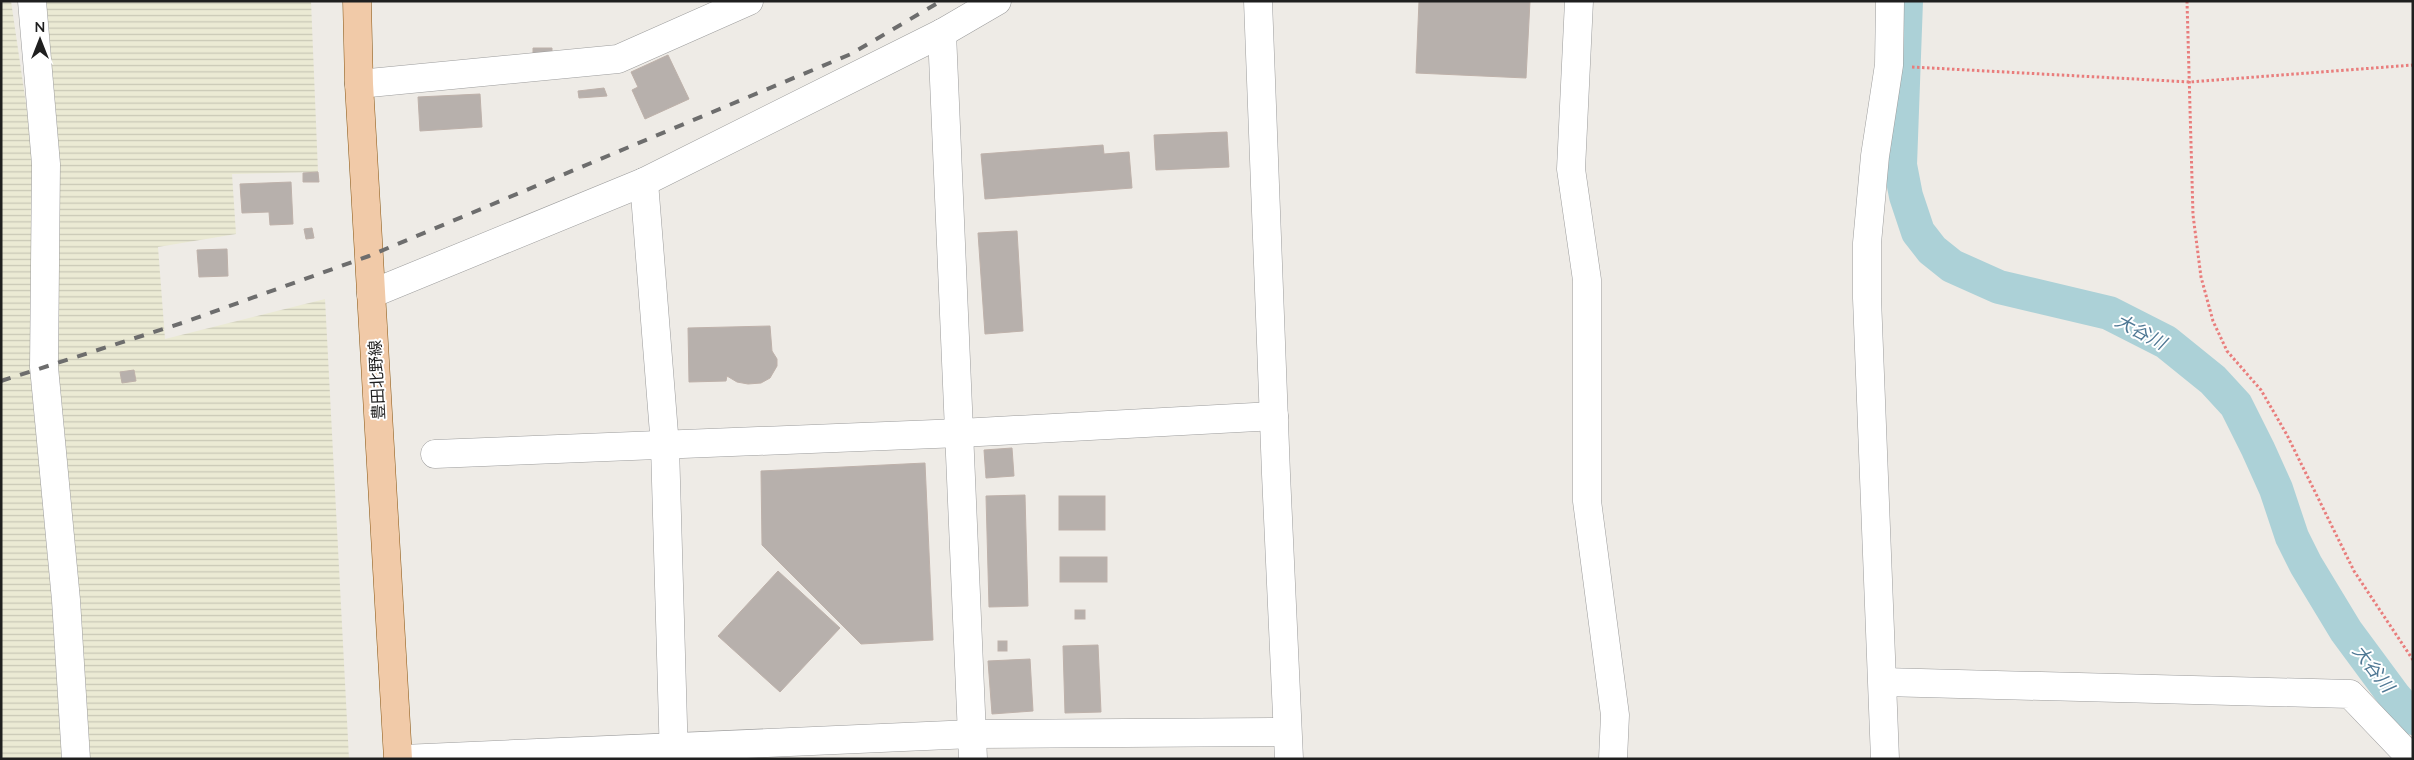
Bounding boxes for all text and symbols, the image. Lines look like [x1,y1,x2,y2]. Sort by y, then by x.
north arrow [15,15,65,65]
text: N [35,18,45,35]
water label: 大谷川 [2112,309,2172,354]
street label: 豊田北野線 [364,340,388,420]
water label: 大谷川 [2349,640,2401,698]

